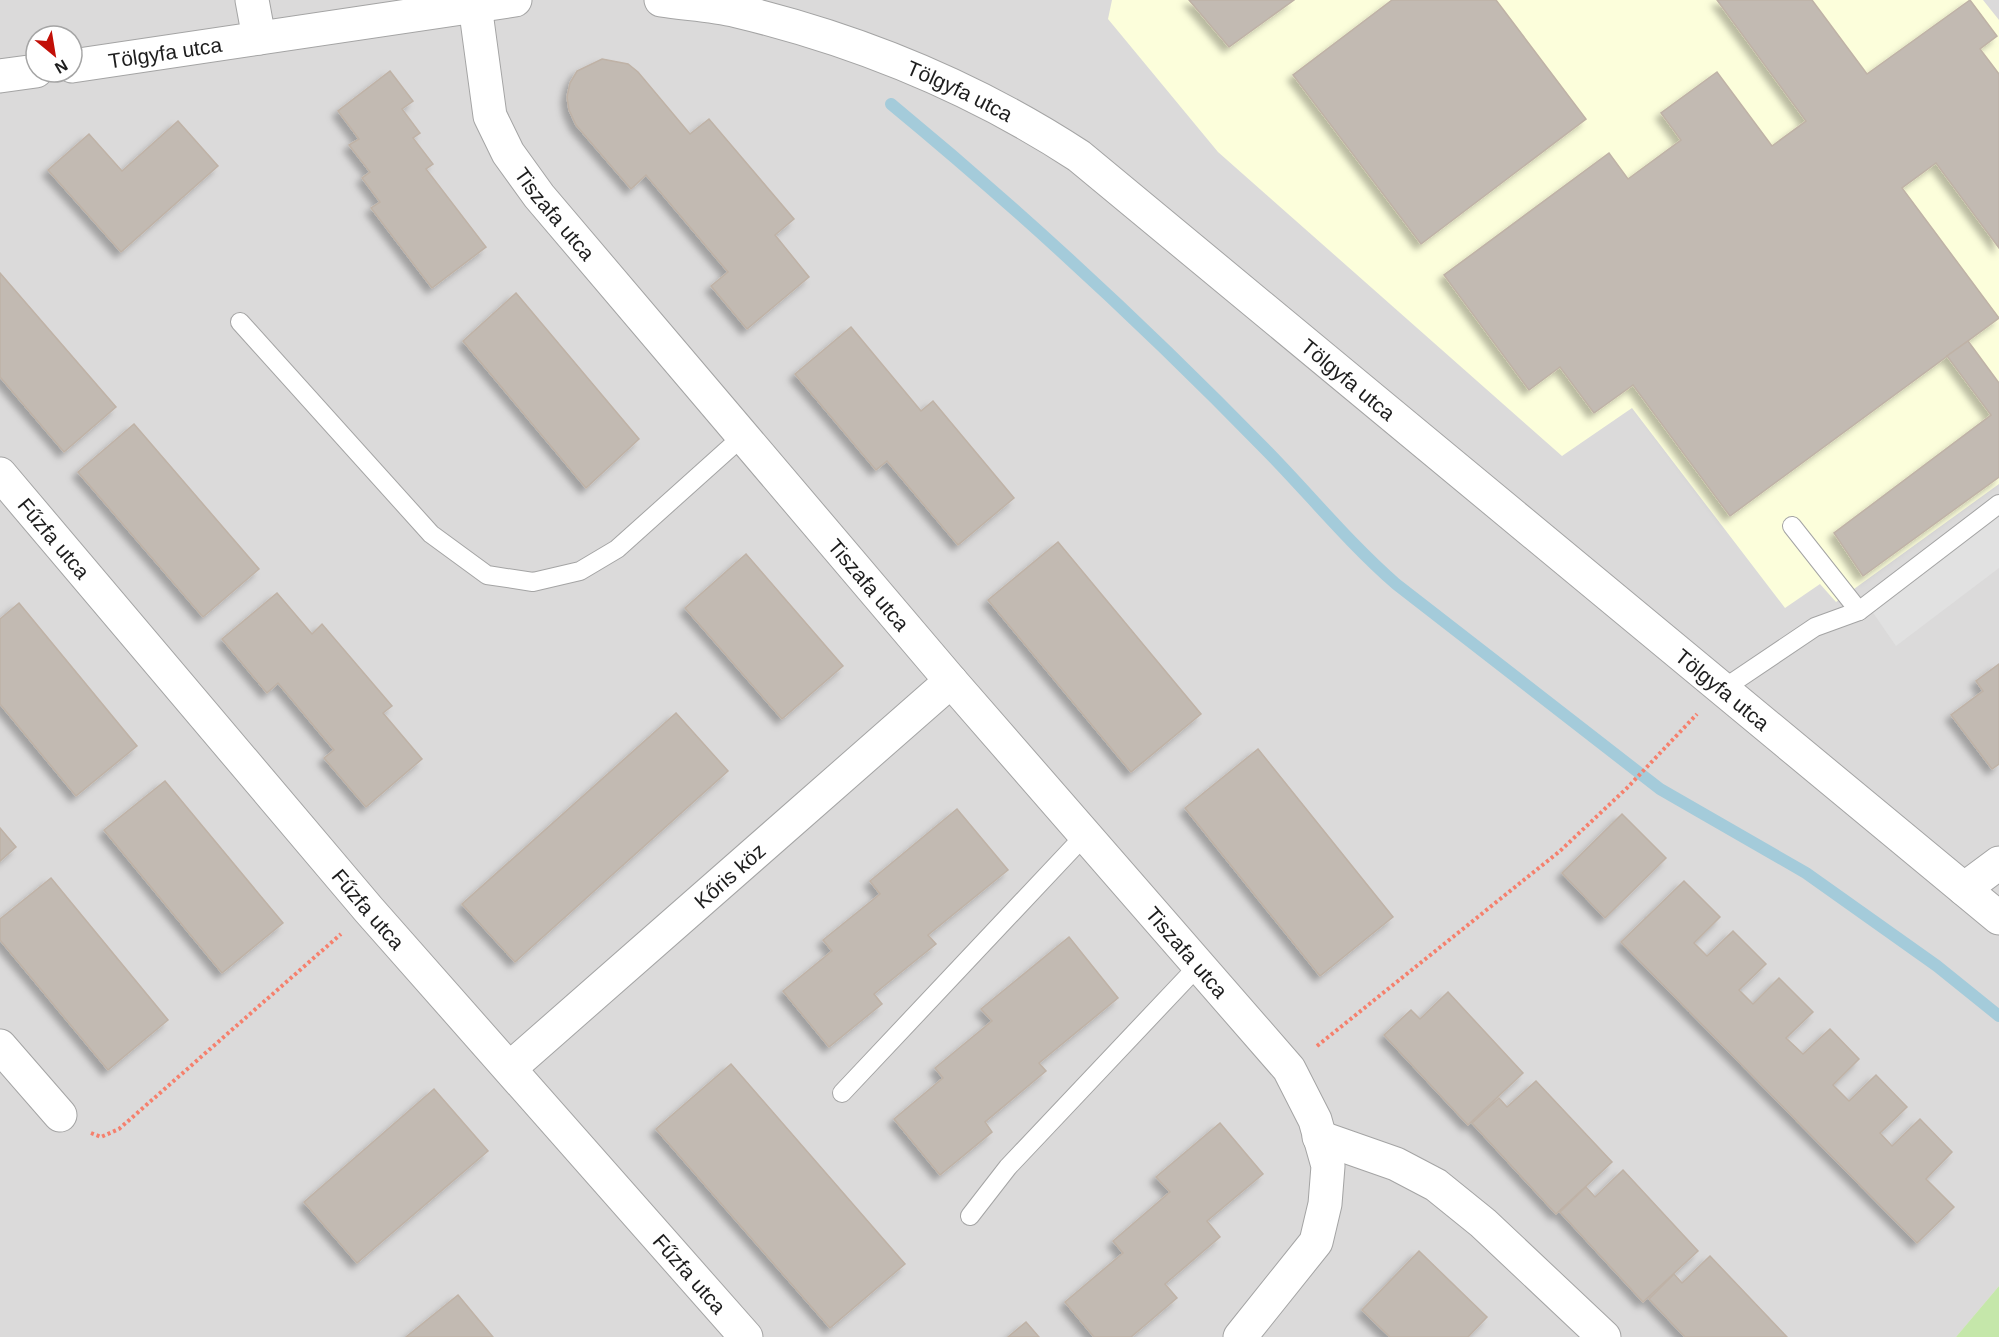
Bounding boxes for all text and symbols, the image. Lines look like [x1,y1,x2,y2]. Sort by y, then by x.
north arrow [24,24,84,84]
street label: Tölgyfa utca [107,32,224,72]
text: N [52,56,71,77]
street label: Tölgyfa utca [904,56,1017,126]
street label: Tiszafa utca [511,163,600,265]
street label: Tölgyfa utca [1297,334,1400,425]
street label: Fűzfa utca [14,493,95,583]
street label: Tiszafa utca [824,534,914,635]
street label: Tölgyfa utca [1671,644,1774,735]
street label: Kőris köz [689,838,770,913]
street label: Fűzfa utca [328,864,410,954]
street label: Tiszafa utca [1141,902,1233,1002]
street label: Fűzfa utca [649,1229,731,1318]

